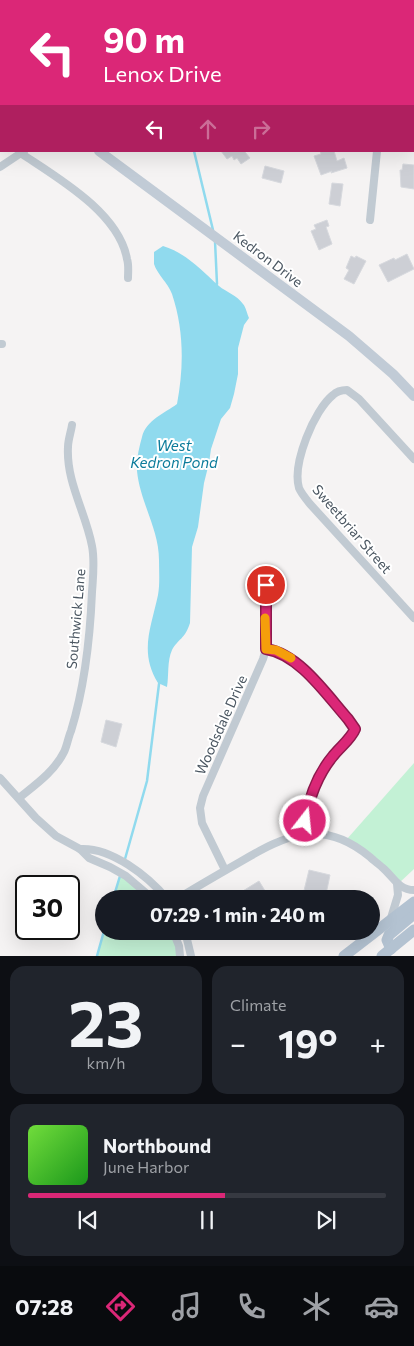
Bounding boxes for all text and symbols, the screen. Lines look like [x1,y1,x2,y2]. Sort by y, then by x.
text: 90 m [103,17,185,60]
icon: left [20,20,85,85]
text: Lenox Drive [103,60,222,87]
icon: left [141,115,169,143]
icon: ahead [194,115,222,143]
icon: right [247,115,275,143]
street label: Kedron Drive [230,227,306,290]
water label: West Kedron Pond [130,436,219,471]
street label: Sweetbriar Street [309,481,396,577]
pin [245,564,287,606]
street label: Southwick Lane [63,568,88,670]
icon: arrive [252,571,280,599]
street label: Woodsdale Drive [191,672,250,777]
position arrow [278,794,330,846]
speed limit sign: 30 [15,875,80,940]
text: 07:29 · 1 min · 240 m [150,903,325,926]
text: 23 [69,981,143,1060]
text: Climate [230,995,286,1014]
text: 19° [278,1019,338,1066]
text: − [230,1026,246,1060]
text: + [370,1026,386,1060]
text: km/h [87,1053,125,1072]
text: Northbound [103,1134,211,1157]
text: June Harbor [103,1157,189,1176]
icon: previous [74,1206,102,1234]
icon: pause [193,1206,221,1234]
icon: next [312,1206,340,1234]
icon: directions [103,1289,138,1324]
icon: music [169,1289,204,1324]
icon: phone [234,1289,269,1324]
icon: climate [299,1289,334,1324]
icon: car [364,1289,399,1324]
text: 07:28 [15,1293,73,1320]

